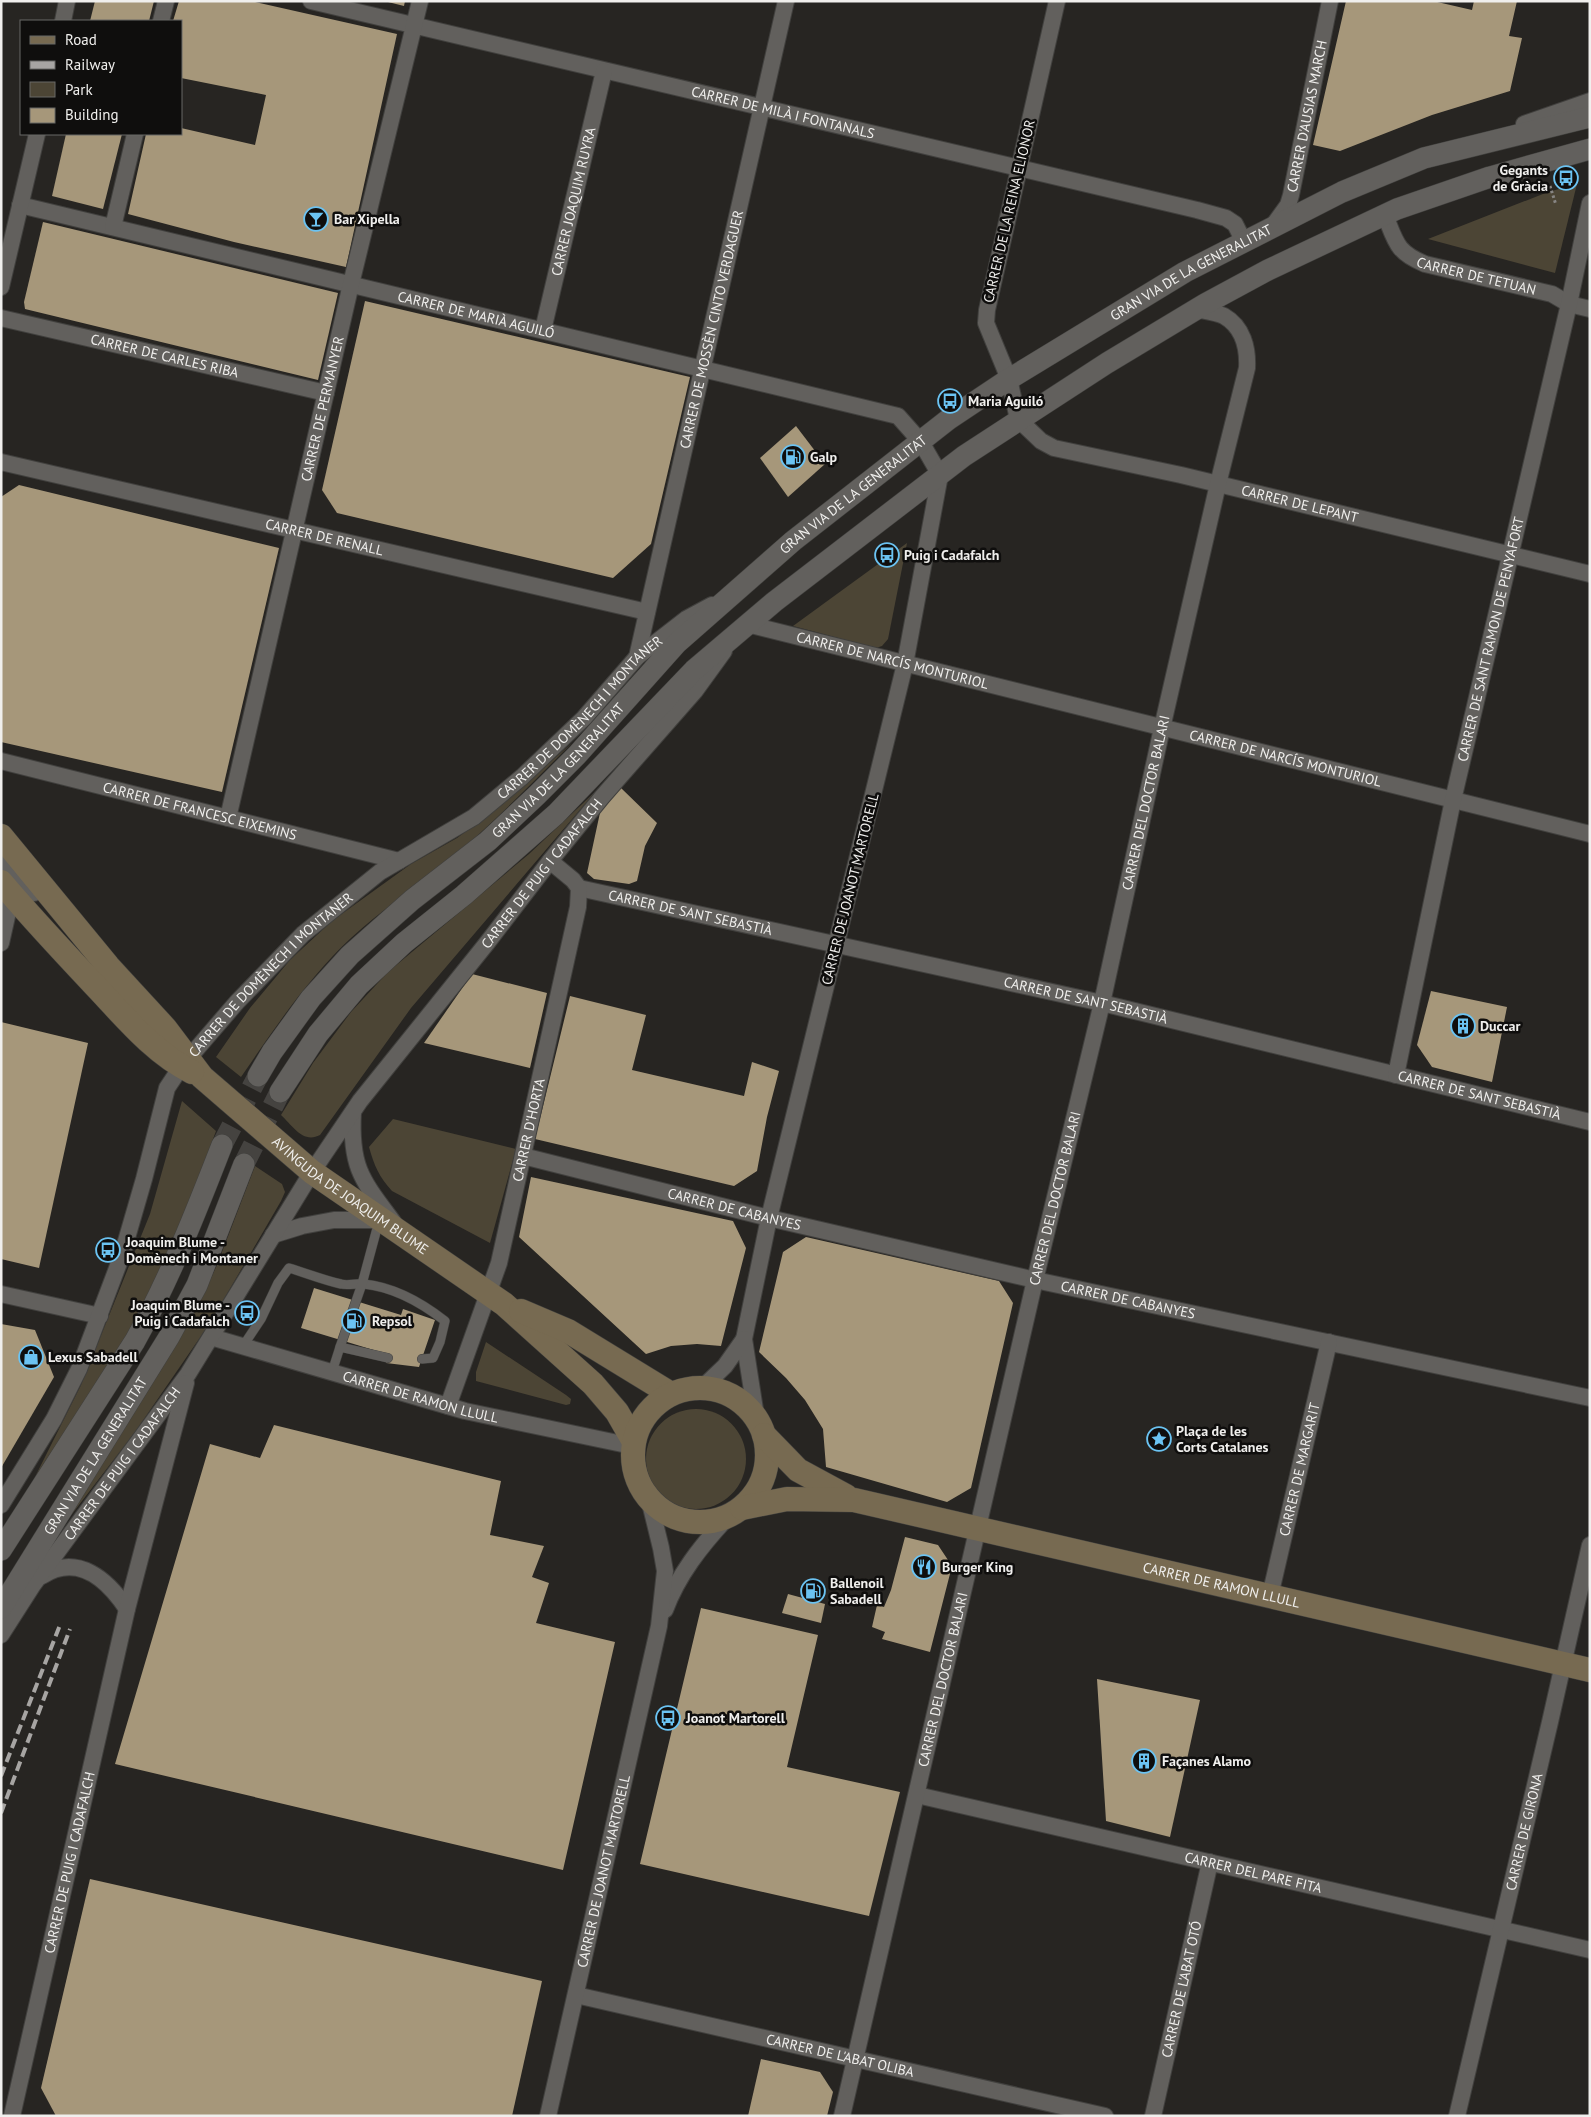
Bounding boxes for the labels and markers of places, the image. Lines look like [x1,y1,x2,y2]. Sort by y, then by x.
place label: Gegants de Gràcia [1493,161,1548,195]
bus stop icon: Gegants de Gràcia [1553,165,1579,191]
bar icon: Bar Xipella [303,206,329,232]
place label: Bar Xipella [334,210,400,228]
bus stop icon: Maria Aguiló [937,388,963,414]
place label: Maria Aguiló [968,392,1044,410]
fuel station icon: Galp [780,444,806,470]
place label: Galp [810,448,838,466]
bus stop icon: Puig i Cadafalch [874,542,900,568]
place label: Puig i Cadafalch [904,546,999,564]
building icon: Duccar [1450,1013,1476,1039]
place label: Duccar [1480,1017,1520,1035]
place label: Joaquim Blume - Domènech i Montaner [125,1233,258,1267]
bus stop icon: Joaquim Blume - Domènech i Montaner [95,1237,121,1263]
place label: Joaquim Blume - Puig i Cadafalch [130,1296,230,1330]
bus stop icon: Joaquim Blume - Puig i Cadafalch [234,1300,260,1326]
fuel station icon: Repsol [341,1308,367,1334]
place label: Repsol [372,1312,413,1330]
shop icon: Lexus Sabadell [18,1344,44,1370]
place label: Lexus Sabadell [48,1348,138,1366]
place label: Plaça de les Corts Catalanes [1176,1422,1269,1456]
place icon: Plaça de les Corts Catalanes [1146,1426,1172,1452]
restaurant icon: Burger King [911,1554,937,1580]
place label: Burger King [942,1558,1013,1576]
place label: Ballenoil Sabadell [830,1574,884,1608]
fuel station icon: Ballenoil Sabadell [800,1578,826,1604]
bus stop icon: Joanot Martorell [655,1705,681,1731]
place label: Joanot Martorell [685,1709,786,1727]
building icon: Façanes Alamo [1131,1748,1157,1774]
place label: Façanes Alamo [1162,1752,1251,1770]

